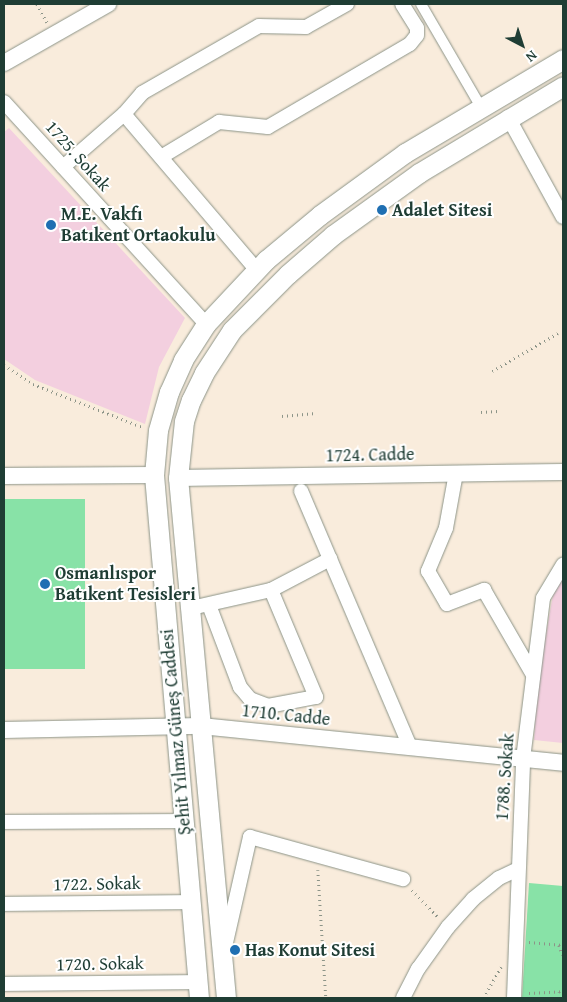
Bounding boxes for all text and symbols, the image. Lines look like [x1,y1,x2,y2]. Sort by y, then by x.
north arrow [497,20,547,70]
text: N [522,46,542,67]
street label: 1725. Sokak [41,116,115,196]
place label: Adalet Sitesi [392,199,492,221]
place label: M.E. Vakfı Batıkent Ortaokulu [61,204,216,246]
marker: Adalet Sitesi [376,204,388,216]
marker: M.E. Vakfı Batıkent Ortaokulu [45,219,57,231]
street label: 1724. Cadde [325,443,415,467]
place label: Osmanlıspor Batıkent Tesisleri [55,563,196,606]
marker: Osmanlıspor Batıkent Tesisleri [39,578,51,590]
street label: Şehit Yılmaz Güneş Caddesi [156,628,196,836]
street label: 1710. Cadde [241,700,331,730]
street label: 1788. Sokak [491,732,519,822]
street label: 1722. Sokak [53,872,141,896]
place label: Has Konut Sitesi [245,939,375,961]
marker: Has Konut Sitesi [229,944,241,956]
street label: 1720. Sokak [56,952,144,976]

